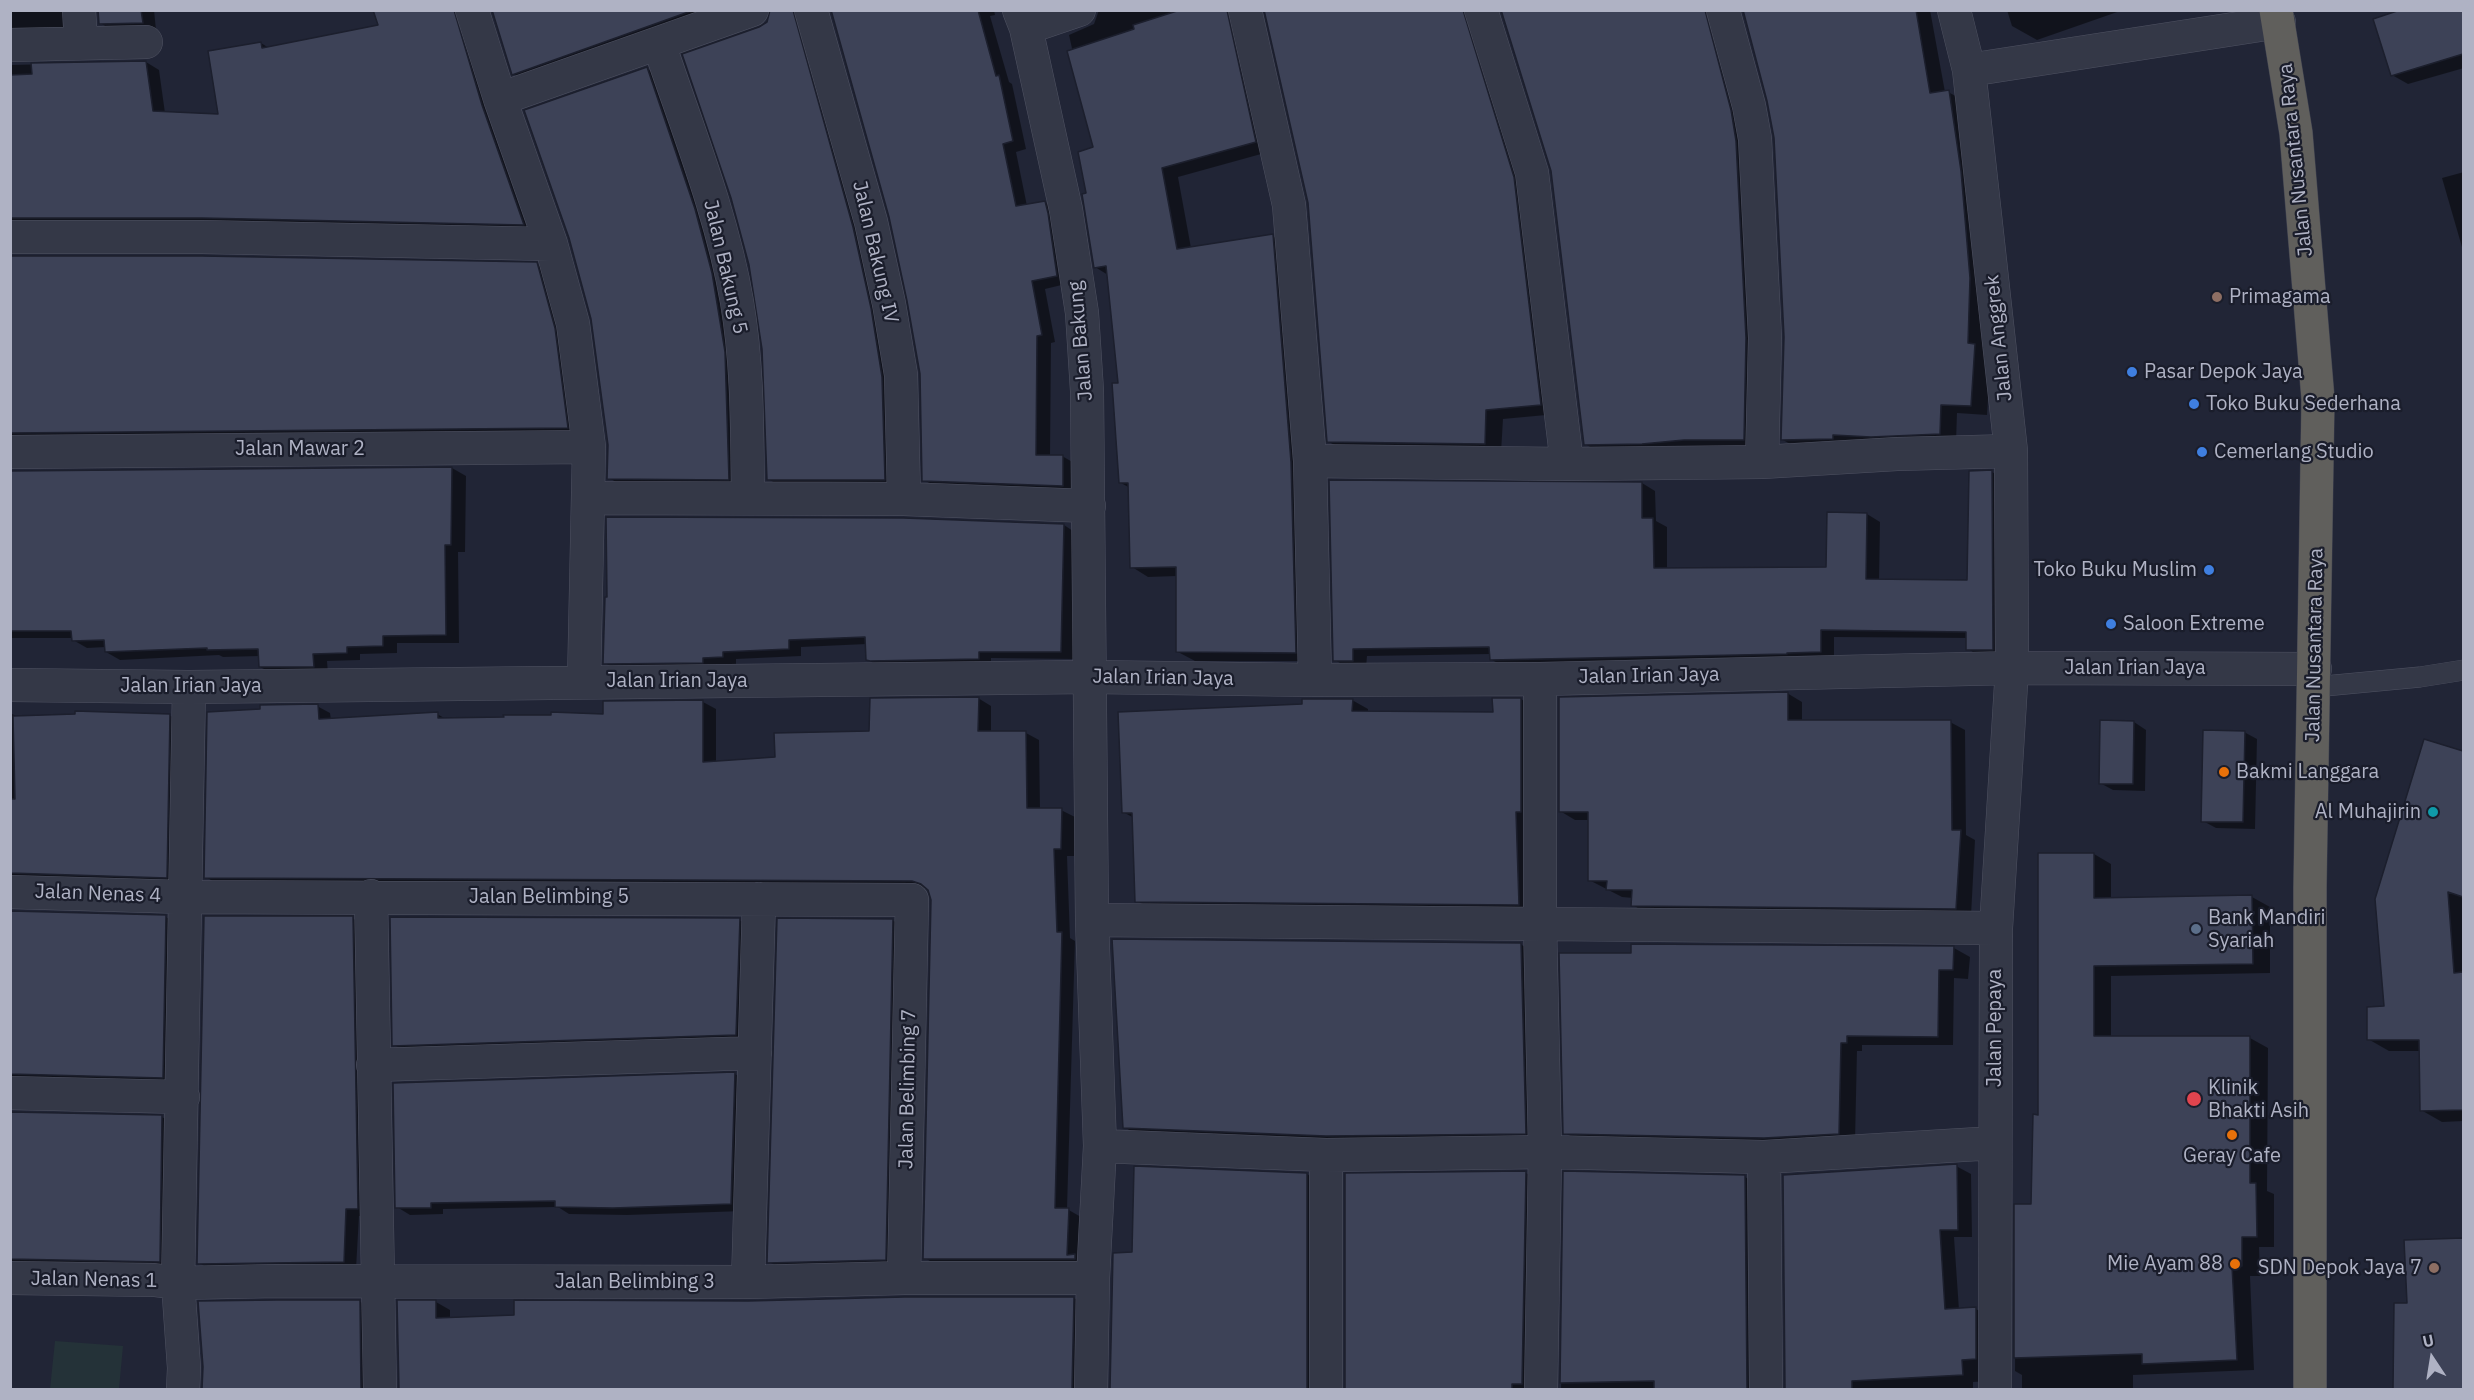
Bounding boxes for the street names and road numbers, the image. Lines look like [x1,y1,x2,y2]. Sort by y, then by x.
street label: Jalan Nusantara Raya [2274,62,2318,258]
street label: Jalan Bakung IV [847,178,903,326]
street label: Jalan Bakung 5 [698,197,752,337]
street label: Jalan Anggrek [1980,274,2018,402]
street label: Jalan Bakung [1064,280,1098,402]
street label: Jalan Mawar 2 [235,437,365,461]
street label: Jalan Nusantara Raya [2301,548,2329,742]
street label: Jalan Irian Jaya [2064,656,2206,680]
street label: Jalan Irian Jaya [1578,663,1720,689]
street label: Jalan Irian Jaya [1092,665,1234,691]
street label: Jalan Irian Jaya [606,669,748,693]
street label: Jalan Irian Jaya [120,674,262,698]
street label: Jalan Nenas 4 [34,880,162,908]
street label: Jalan Belimbing 5 [469,885,629,909]
street label: Jalan Pepaya [1983,969,2007,1087]
street label: Jalan Belimbing 7 [895,1009,921,1169]
street label: Jalan Nenas 1 [30,1267,158,1293]
street label: Jalan Belimbing 3 [555,1270,715,1294]

